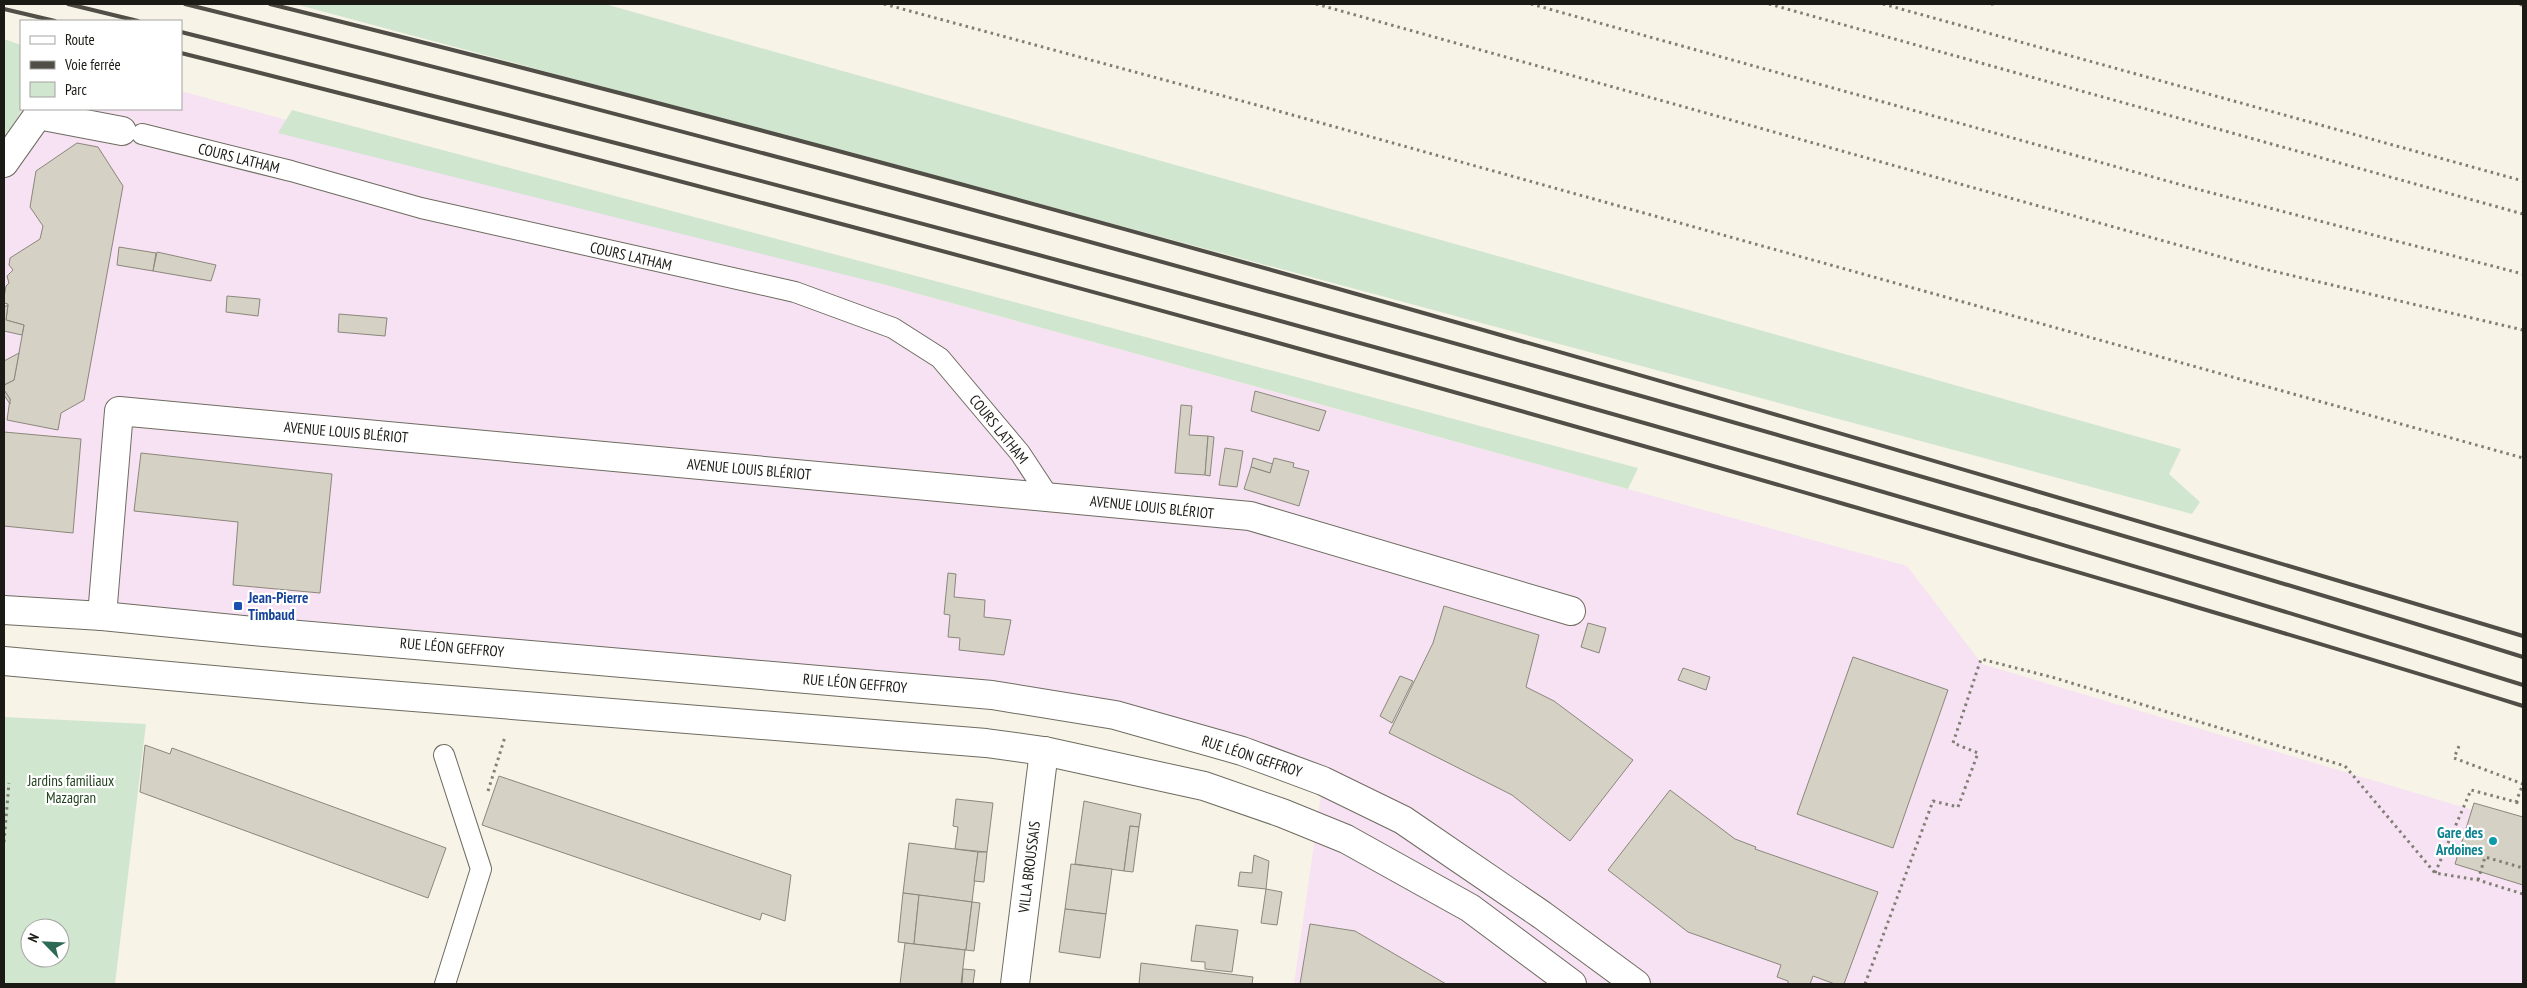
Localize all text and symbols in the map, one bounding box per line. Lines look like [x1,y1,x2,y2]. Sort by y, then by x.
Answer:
legend [20,20,182,110]
text: Route [65,30,95,49]
text: Voie ferrée [64,55,121,74]
text: Parc [65,80,87,99]
street label: COURS LATHAM [196,139,282,177]
street label: COURS LATHAM [588,237,674,275]
street label: COURS LATHAM [965,391,1033,467]
street label: AVENUE LOUIS BLÉRIOT [283,417,409,447]
street label: AVENUE LOUIS BLÉRIOT [686,454,812,484]
street label: AVENUE LOUIS BLÉRIOT [1089,491,1215,523]
place label: Jean-Pierre Timbaud [247,588,308,624]
marker: Jean-Pierre Timbaud [232,600,244,612]
street label: RUE LÉON GEFFROY [399,633,505,661]
street label: RUE LÉON GEFFROY [802,669,908,697]
street label: RUE LÉON GEFFROY [1199,731,1305,781]
park label: Jardins familiaux Mazagran [27,771,114,807]
street label: VILLA BROUSSAIS [1014,820,1044,915]
place label: Gare des Ardoines [2435,823,2483,859]
marker: Gare des Ardoines [2487,835,2499,847]
north arrow [20,918,70,968]
text: N [23,931,43,945]

